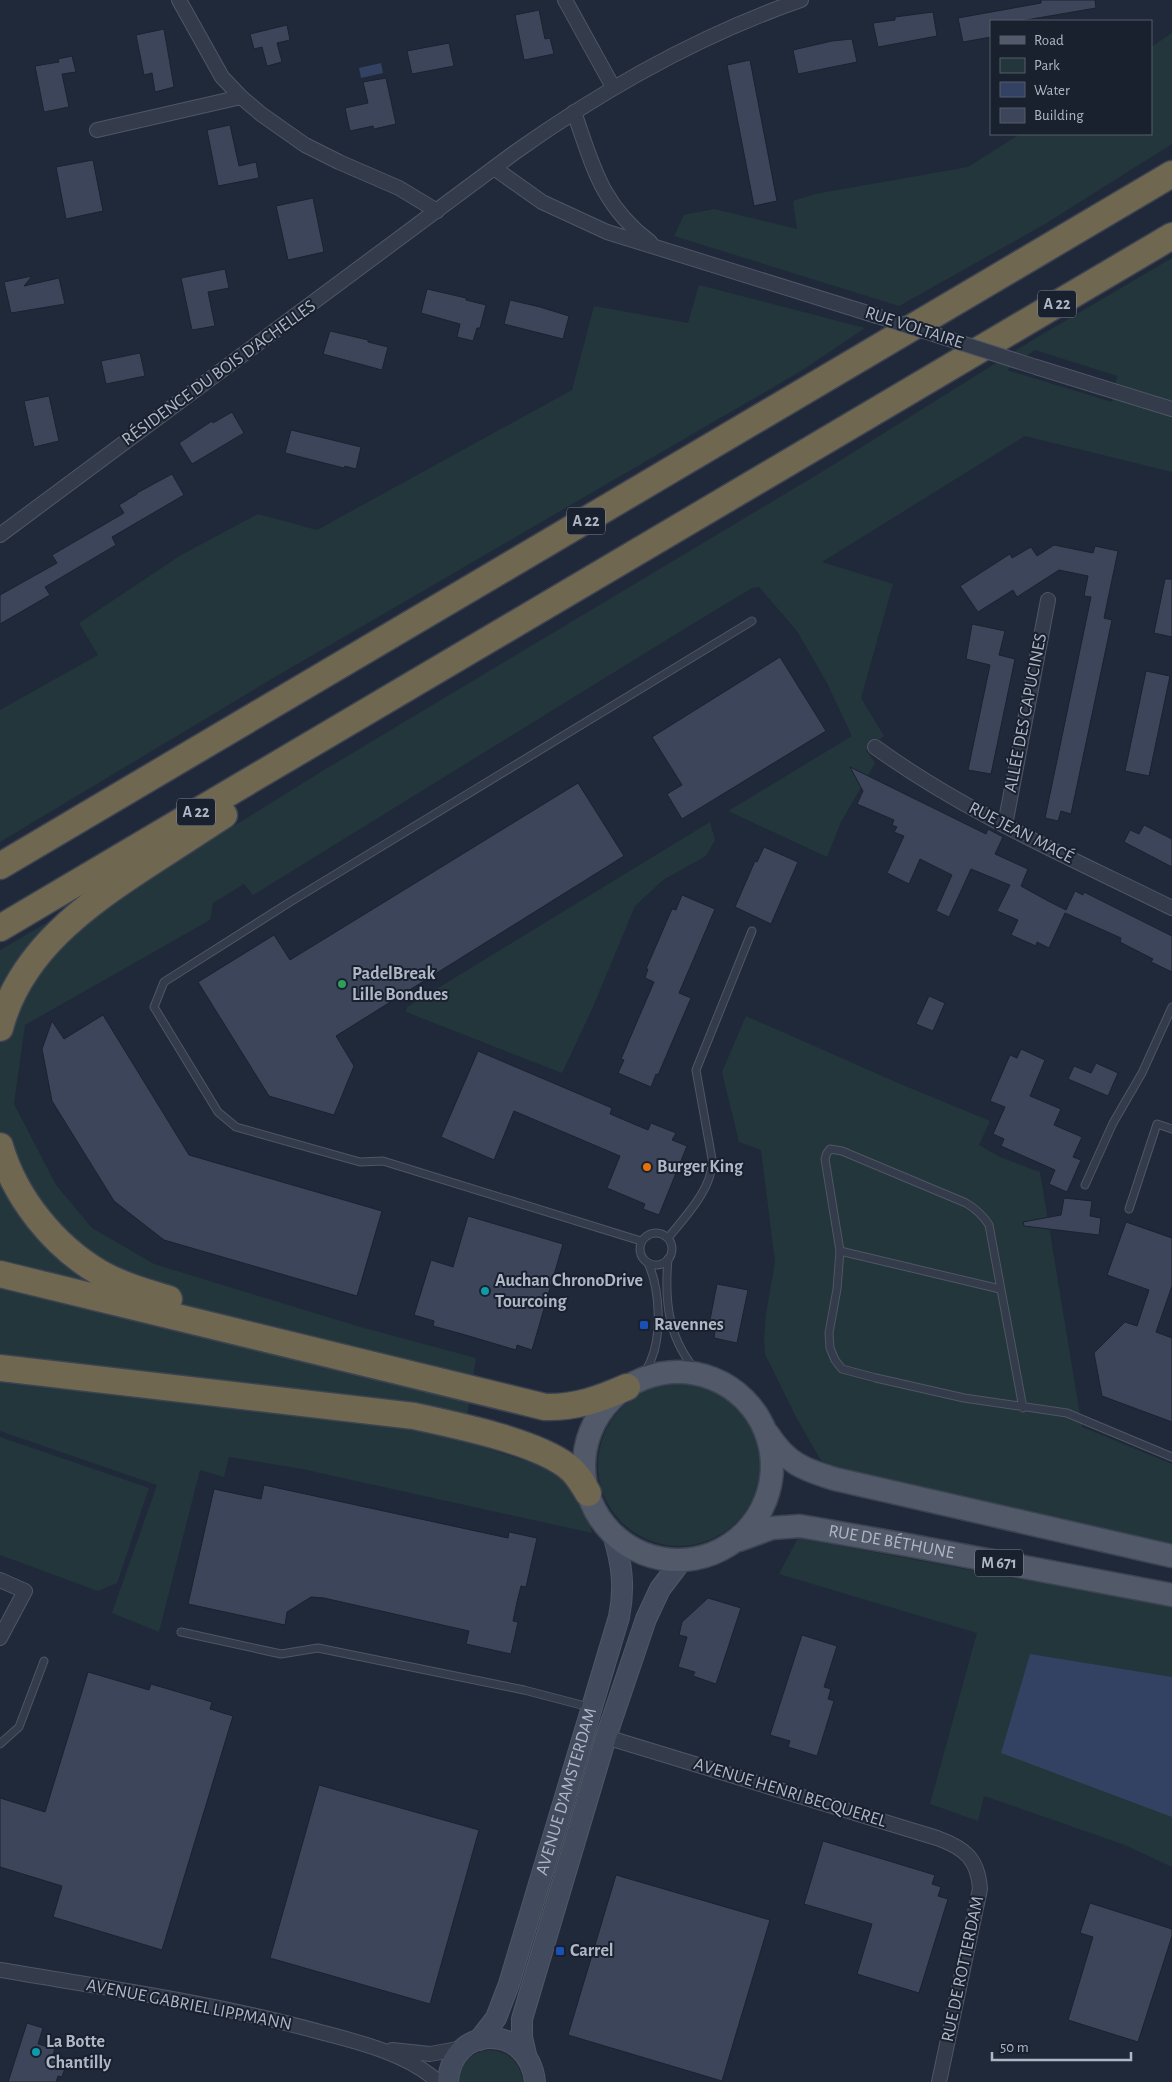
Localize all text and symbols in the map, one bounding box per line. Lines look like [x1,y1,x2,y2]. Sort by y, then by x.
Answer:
legend [990,20,1152,135]
text: Road [1034,33,1064,48]
text: Park [1034,58,1060,73]
text: Water [1034,83,1070,98]
text: Building [1034,108,1084,123]
road number: A 22 [1038,290,1076,318]
street label: RÉSIDENCE DU BOIS D'ACHELLES [117,294,319,449]
street label: RUE VOLTAIRE [863,304,966,352]
road number: A 22 [567,508,605,534]
street label: ALLÉE DES CAPUCINES [999,631,1050,794]
street label: RUE JEAN MACÉ [966,796,1078,867]
road number: A 22 [177,799,215,826]
place label: PadelBreak Lille Bondues [352,965,448,1004]
marker: PadelBreak Lille Bondues [336,978,348,990]
place label: Burger King [657,1158,744,1176]
marker: Burger King [641,1161,653,1173]
place label: Auchan ChronoDrive Tourcoing [495,1272,643,1311]
marker: Auchan ChronoDrive Tourcoing [479,1285,491,1297]
place label: Ravennes [654,1316,724,1334]
marker: Ravennes [638,1319,650,1331]
street label: RUE DE BÉTHUNE [827,1522,956,1563]
road number: M 671 [975,1550,1023,1576]
street label: AVENUE D'AMSTERDAM [533,1706,600,1877]
street label: AVENUE HENRI BECQUEREL [692,1755,889,1831]
street label: RUE DE ROTTERDAM [939,1894,987,2044]
place label: Carrel [570,1942,614,1960]
marker: Carrel [554,1945,566,1957]
street label: AVENUE GABRIEL LIPPMANN [85,1976,293,2034]
scale bar [992,2030,1131,2062]
place label: La Botte Chantilly [46,2033,112,2072]
text: 50 m [1000,2040,1029,2055]
marker: La Botte Chantilly [30,2046,42,2058]

